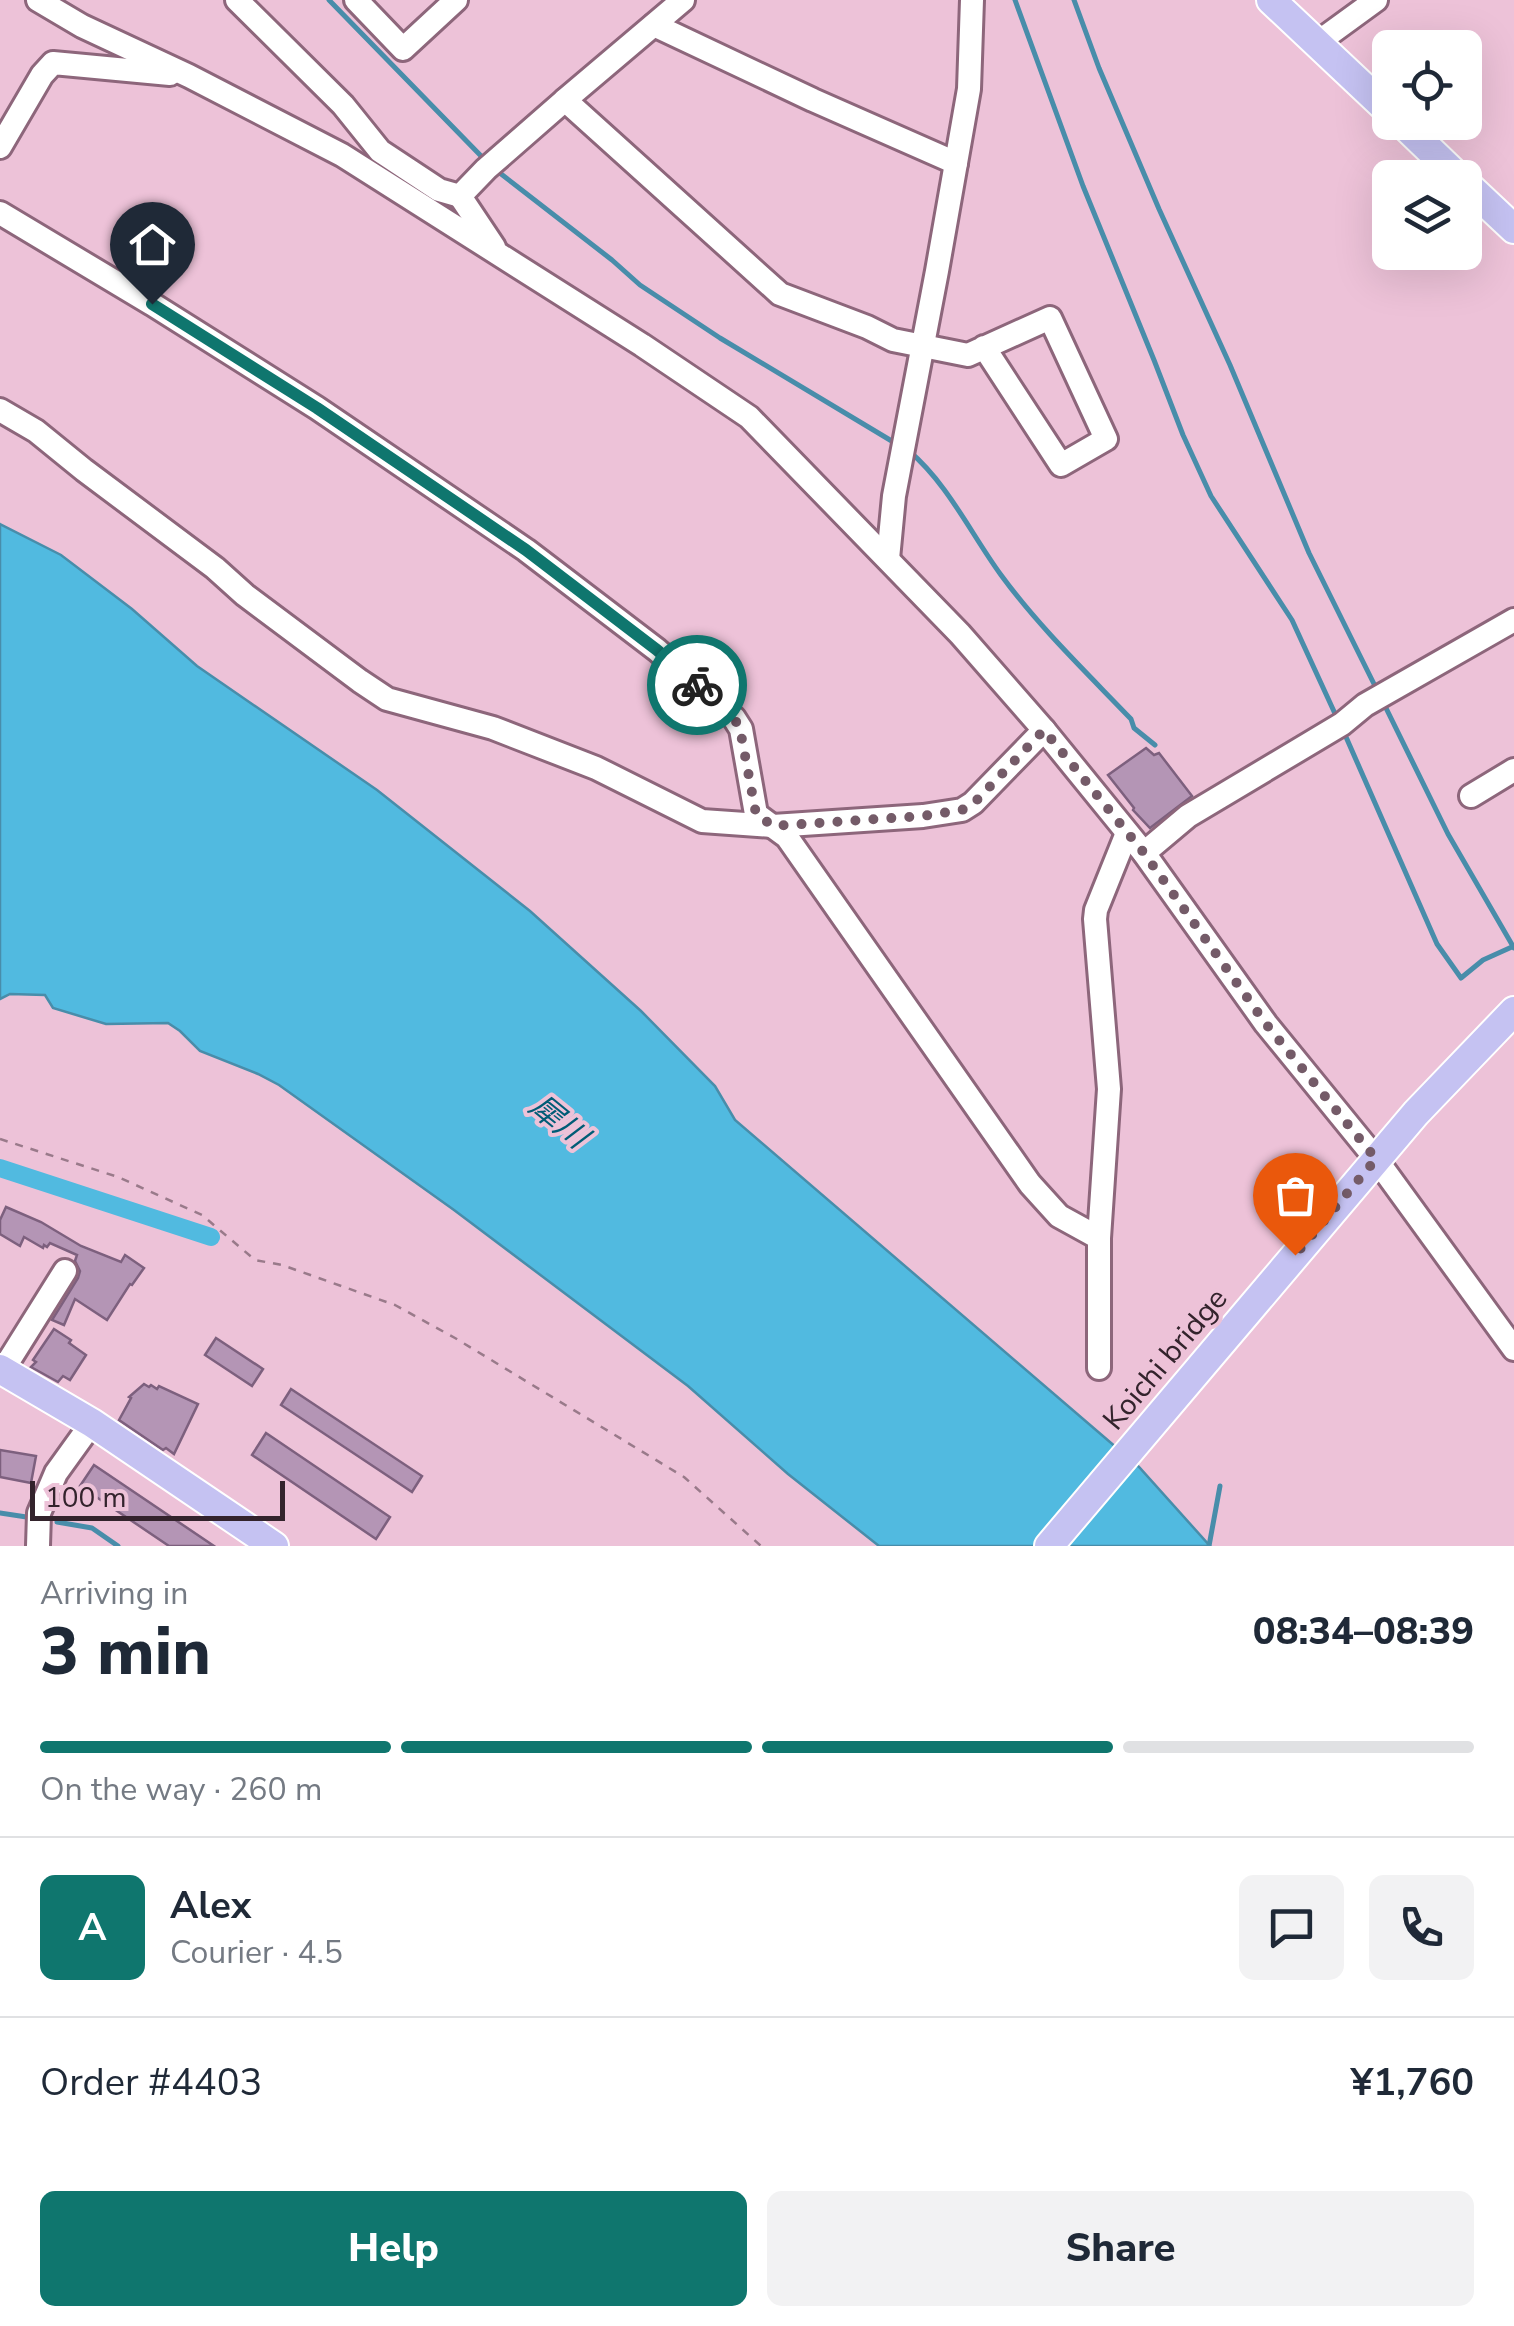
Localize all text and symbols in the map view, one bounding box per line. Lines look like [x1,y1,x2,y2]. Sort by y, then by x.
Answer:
map controls [1372,30,1482,270]
button: locate [1372,30,1482,140]
button: layers [1372,160,1482,270]
pin [110,202,195,305]
icon: home [125,217,180,272]
courier [647,635,747,735]
icon: bike [670,658,725,713]
water label: 犀川 [520,1085,599,1160]
pin [1253,1153,1338,1256]
icon: bag [1268,1168,1323,1223]
street label: Koichi bridge [1094,1280,1237,1439]
scale bar [30,1476,285,1520]
text: 100 m [45,1479,127,1517]
text: Arriving in [40,1572,188,1615]
text: 08:34–08:39 [1253,1606,1474,1657]
text: 3 min [40,1608,211,1697]
text: On the way · 260 m [40,1768,322,1811]
button: chat [1239,1875,1344,1980]
button: phone [1369,1875,1474,1980]
text: Alex [170,1880,251,1931]
text: A [78,1902,107,1953]
text: Courier · 4.5 [170,1931,343,1974]
text: Order #4403 [40,2057,262,2108]
text: ¥1,760 [1351,2057,1474,2108]
button: Help [40,2191,747,2306]
button: Share [767,2191,1474,2306]

